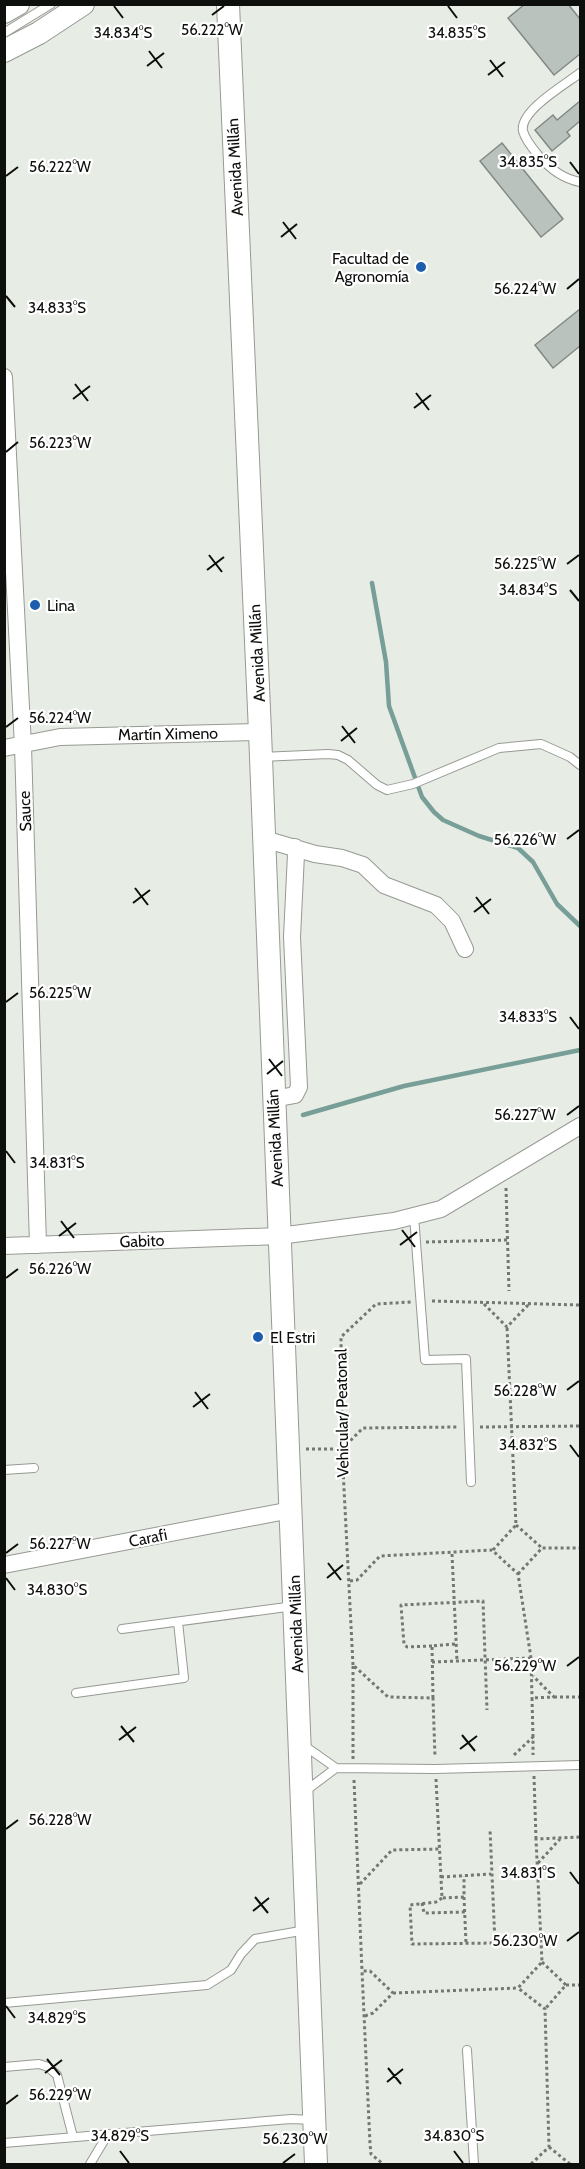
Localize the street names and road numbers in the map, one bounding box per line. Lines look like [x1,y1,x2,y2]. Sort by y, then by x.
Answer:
street label: Avenida Millán [223,117,247,216]
street label: Avenida Millán [245,603,269,702]
street label: Martín Ximeno [118,724,218,744]
street label: Sauce [15,790,35,832]
street label: Avenida Millán [263,1088,287,1187]
street label: Gabito [119,1231,165,1251]
street label: Vehicular/ Peatonal [331,1348,353,1477]
street label: Carafi [127,1525,169,1551]
street label: Avenida Millán [285,1575,307,1673]

